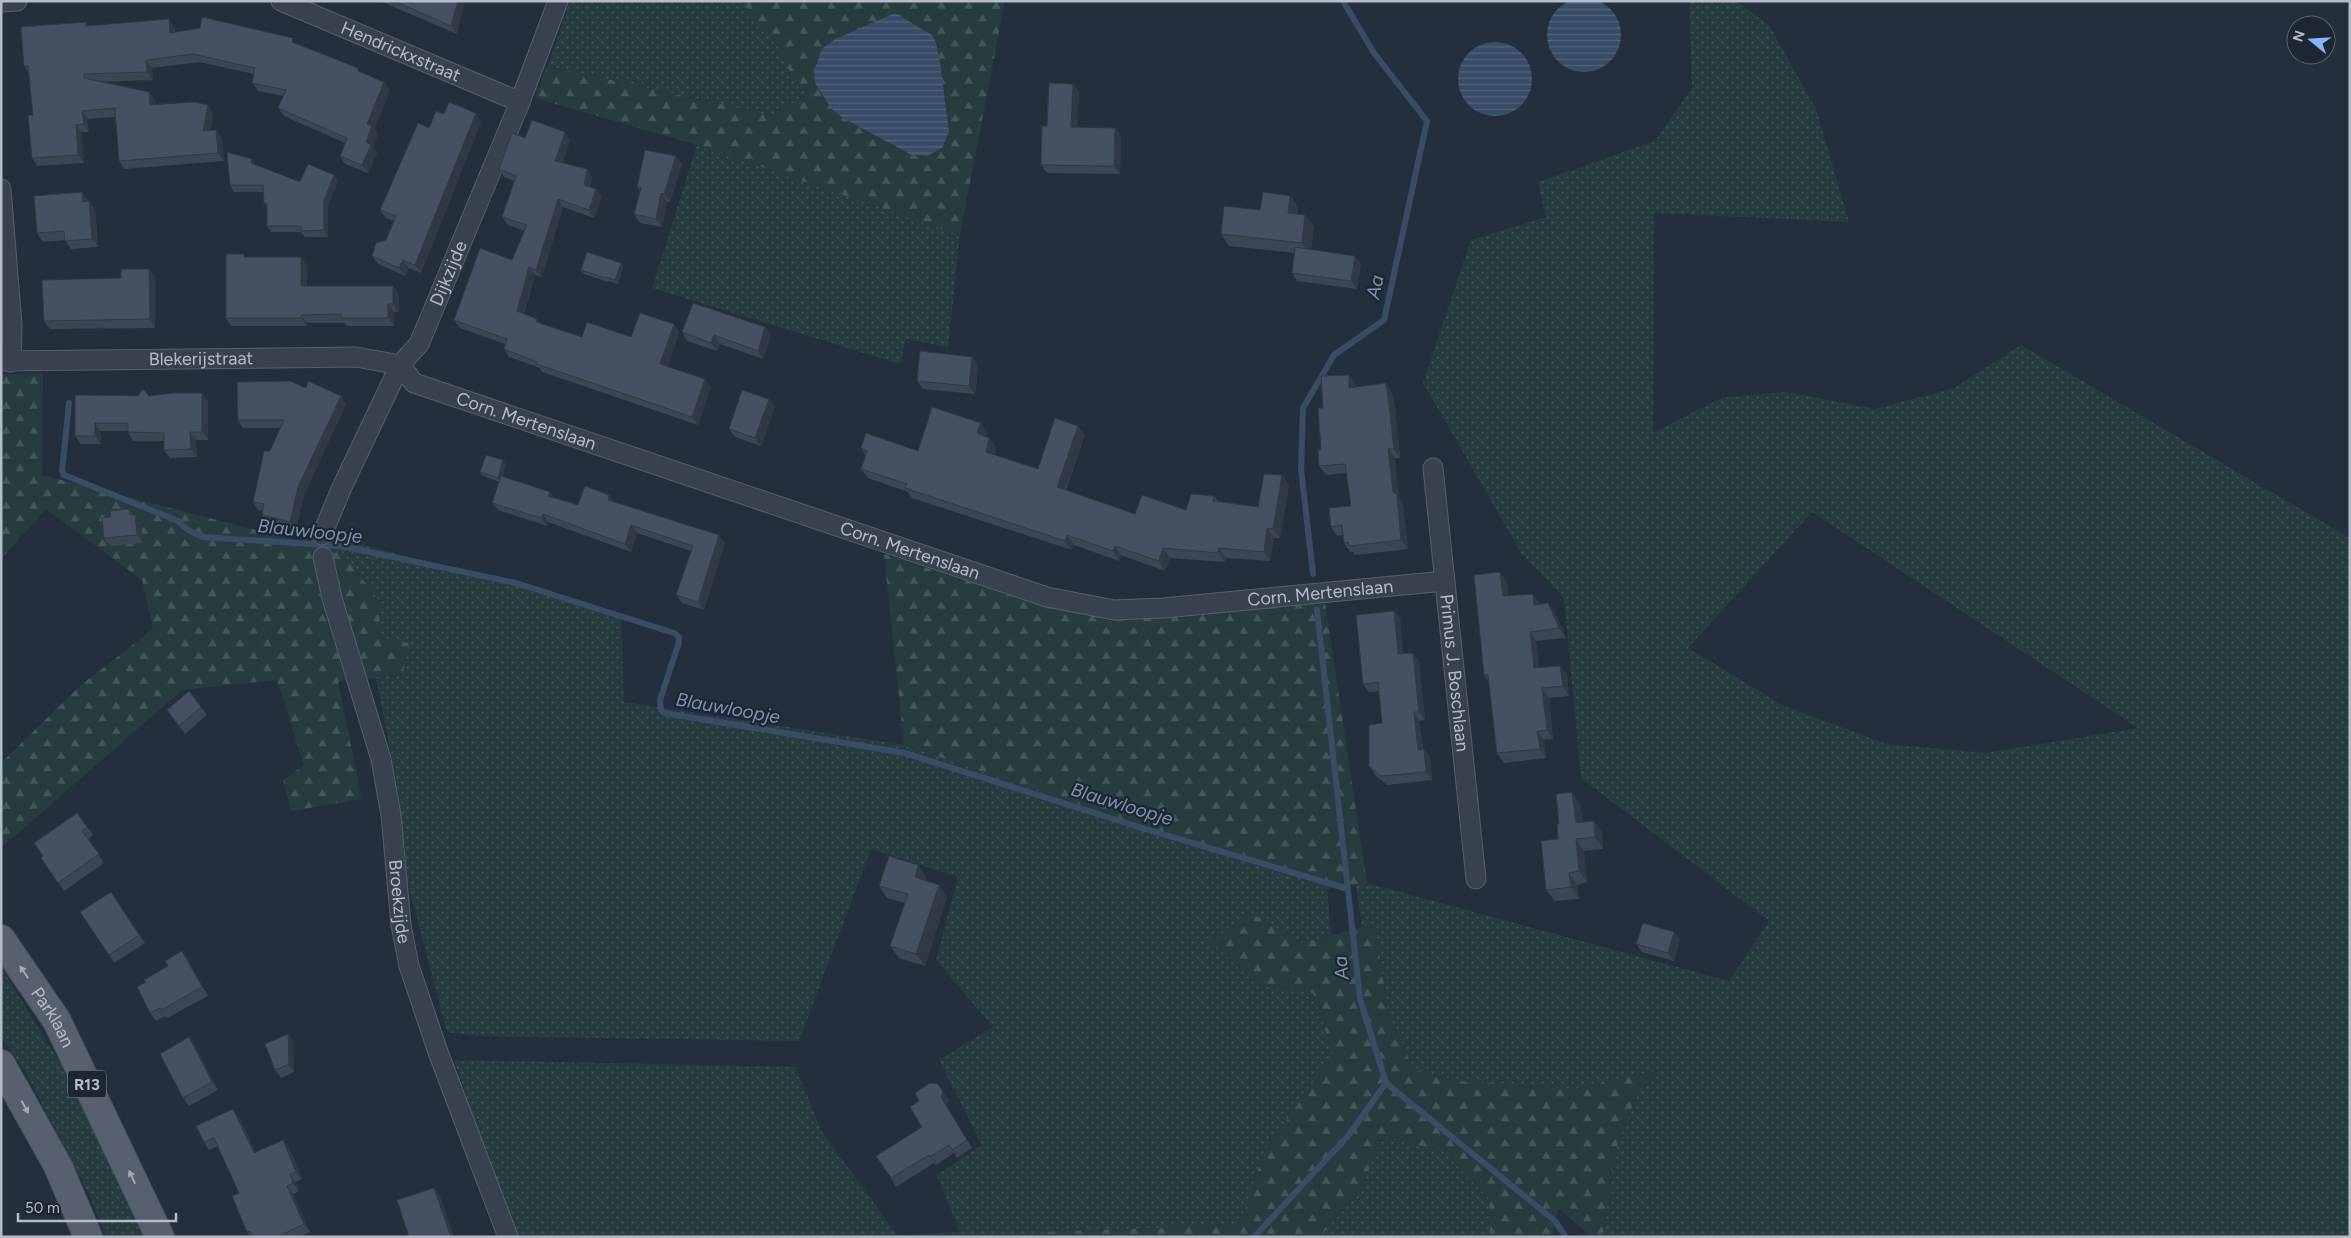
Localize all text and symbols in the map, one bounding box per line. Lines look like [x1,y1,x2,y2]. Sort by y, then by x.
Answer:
north arrow [2286,15,2336,65]
street label: Hendrickxstraat [338,17,464,87]
text: N [2289,28,2309,44]
street label: Dijkzijde [425,237,472,309]
water label: Aa [1361,273,1389,302]
street label: Blekerijstraat [148,347,254,370]
street label: Corn. Mertenslaan [453,387,599,455]
water label: Blauwloopje [256,514,364,548]
street label: Corn. Mertenslaan [837,517,983,585]
street label: Corn. Mertenslaan [1246,575,1394,611]
street label: Primus J. Boschlaan [1435,593,1474,753]
water label: Blauwloopje [674,688,782,729]
water label: Blauwloopje [1068,778,1176,831]
street label: Broekzijde [384,858,415,946]
water label: Aa [1328,955,1354,982]
one-way arrow [19,965,29,978]
street label: Parklaan [26,983,79,1051]
road number: R13 [68,1070,106,1098]
one-way arrow [21,1099,29,1114]
one-way arrow [127,1170,135,1184]
scale bar [18,1190,175,1222]
text: 50 m [25,1199,60,1217]

